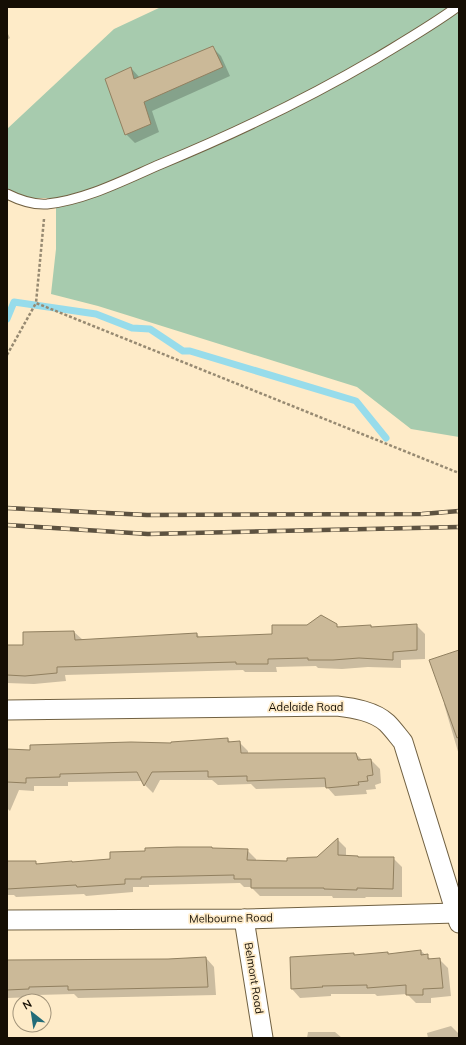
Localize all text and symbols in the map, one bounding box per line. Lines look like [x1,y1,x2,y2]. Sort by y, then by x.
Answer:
street label: Adelaide Road [269,700,343,714]
street label: Melbourne Road [189,910,273,926]
street label: Belmont Road [241,941,267,1015]
north arrow [12,993,52,1033]
text: N [20,996,34,1012]

